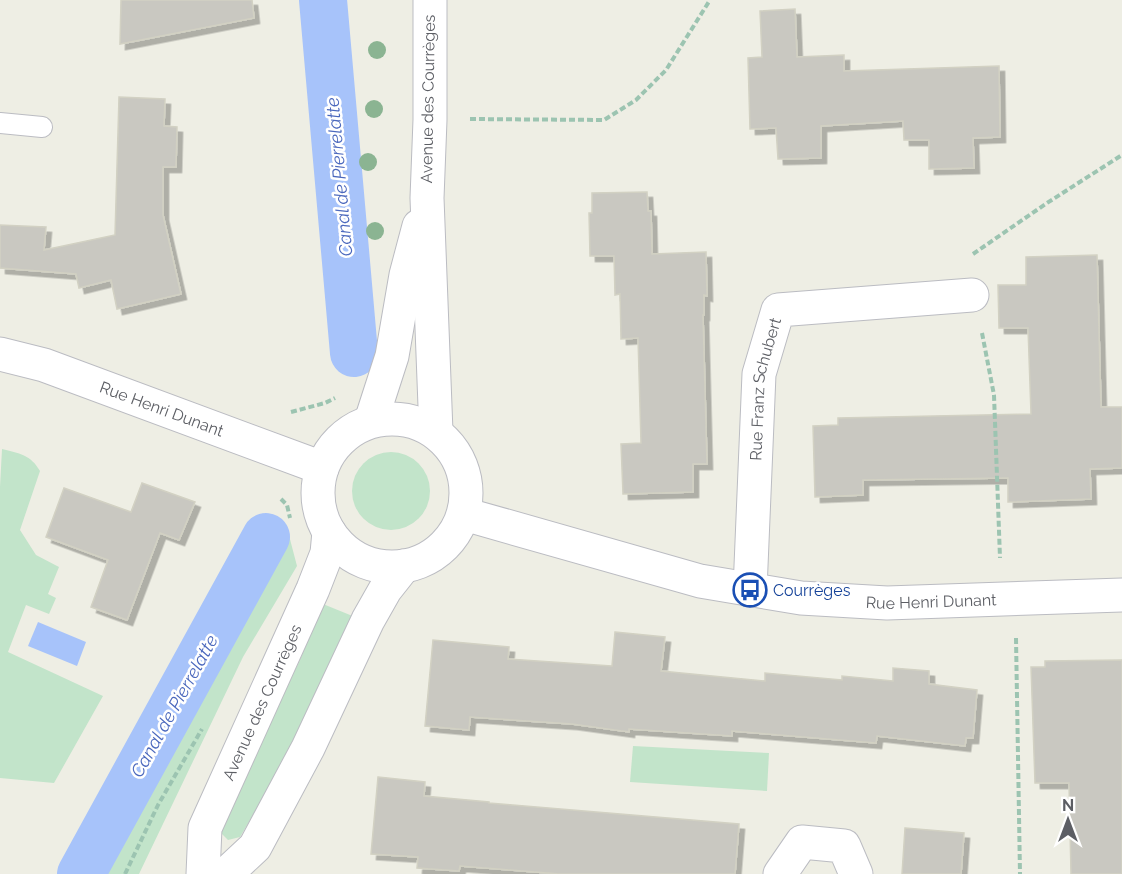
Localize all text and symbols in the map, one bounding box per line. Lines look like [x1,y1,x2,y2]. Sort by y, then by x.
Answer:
street label: Avenue des Courrèges [417,14,439,184]
water label: Canal de Pierrelatte [322,96,356,257]
street label: Rue Franz Schubert [746,315,785,461]
street label: Rue Henri Dunant [97,377,227,440]
bus stop icon: Courrèges [732,572,768,608]
place label: Courrèges [773,581,851,600]
street label: Rue Henri Dunant [865,590,997,613]
street label: Avenue des Courrèges [218,621,305,783]
water label: Canal de Pierrelatte [126,631,222,781]
north arrow [1038,790,1098,850]
text: N [1062,796,1074,815]

